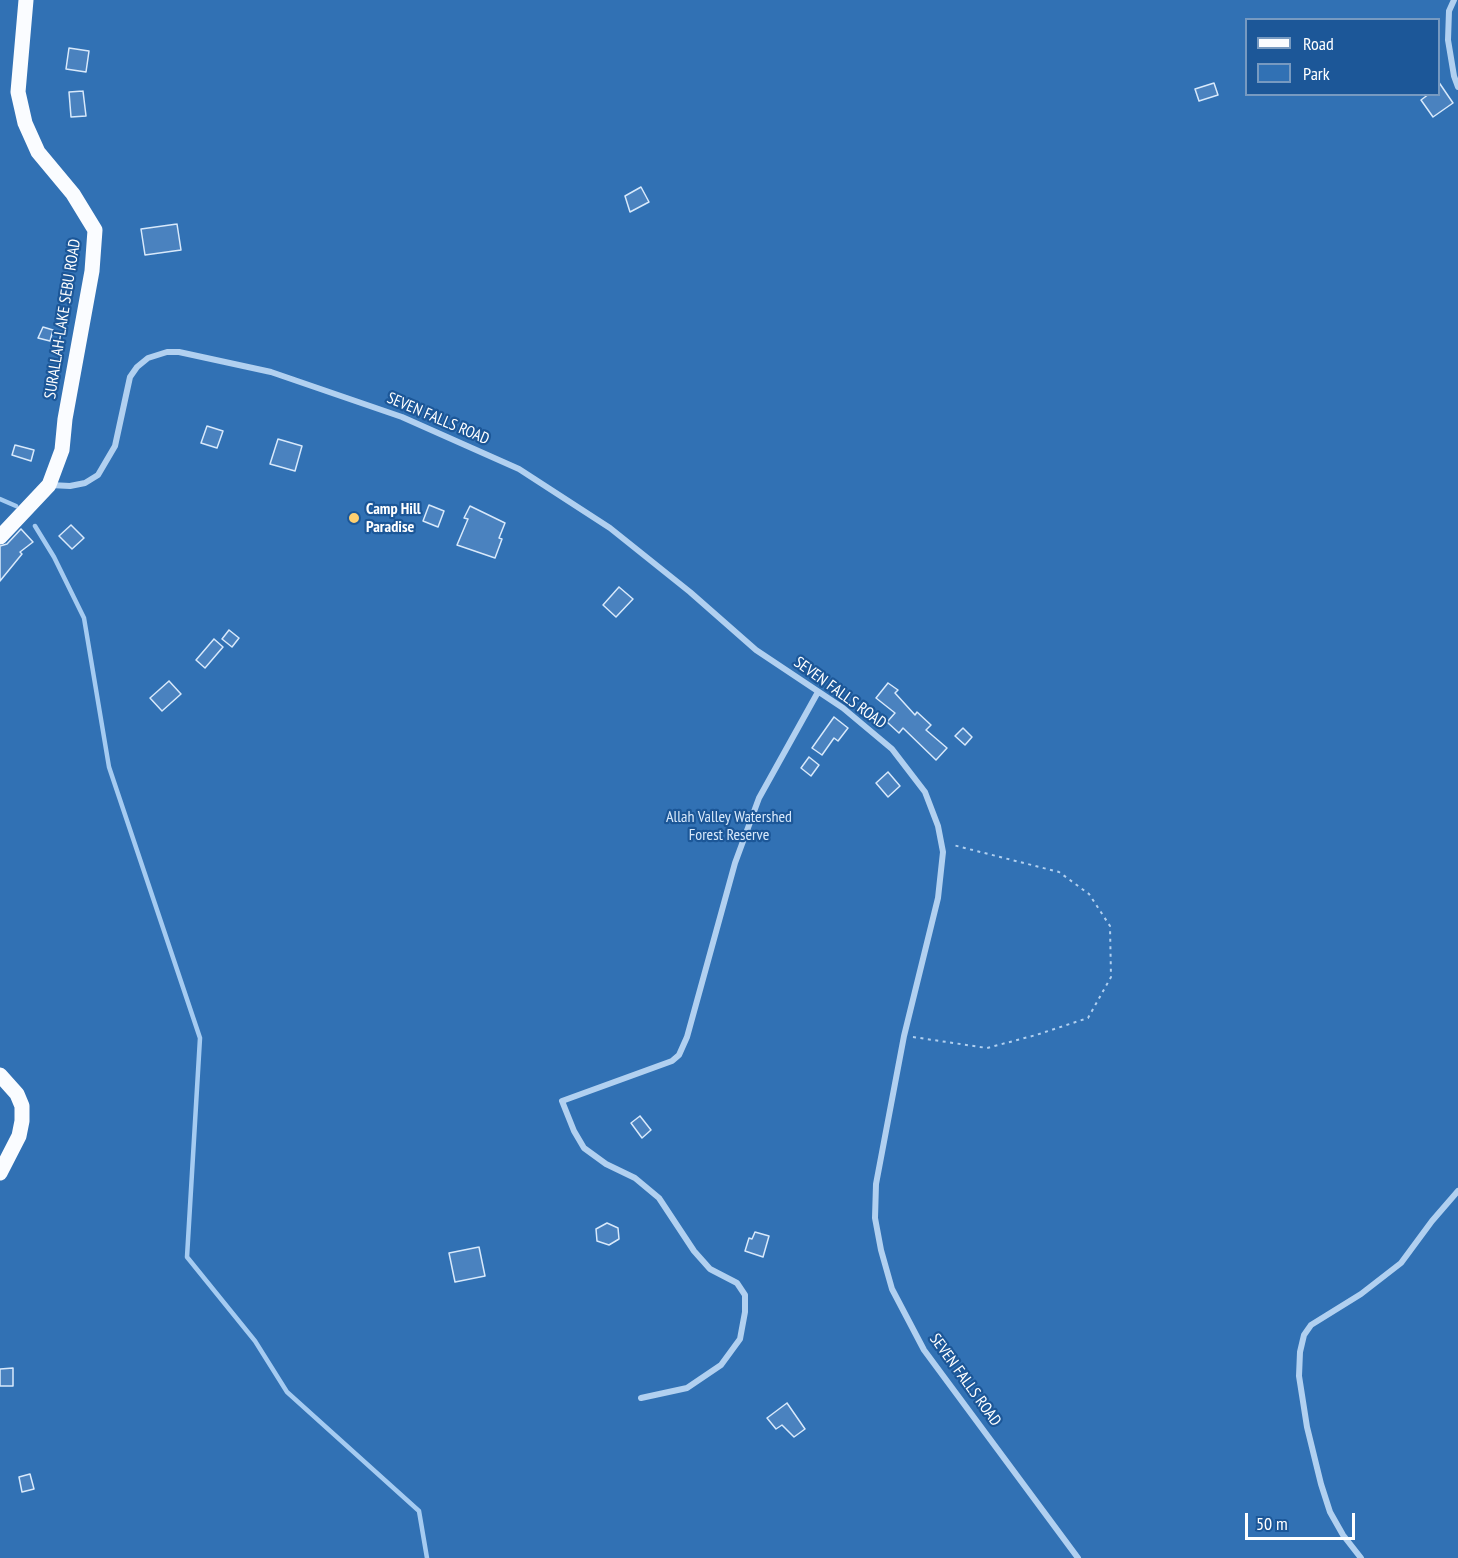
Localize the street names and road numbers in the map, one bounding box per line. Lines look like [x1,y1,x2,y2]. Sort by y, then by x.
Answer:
street label: SURALLAH-LAKE SEBU ROAD [41,238,85,400]
street label: SEVEN FALLS ROAD [384,389,492,449]
street label: SEVEN FALLS ROAD [790,653,890,733]
street label: SEVEN FALLS ROAD [925,1330,1005,1430]

